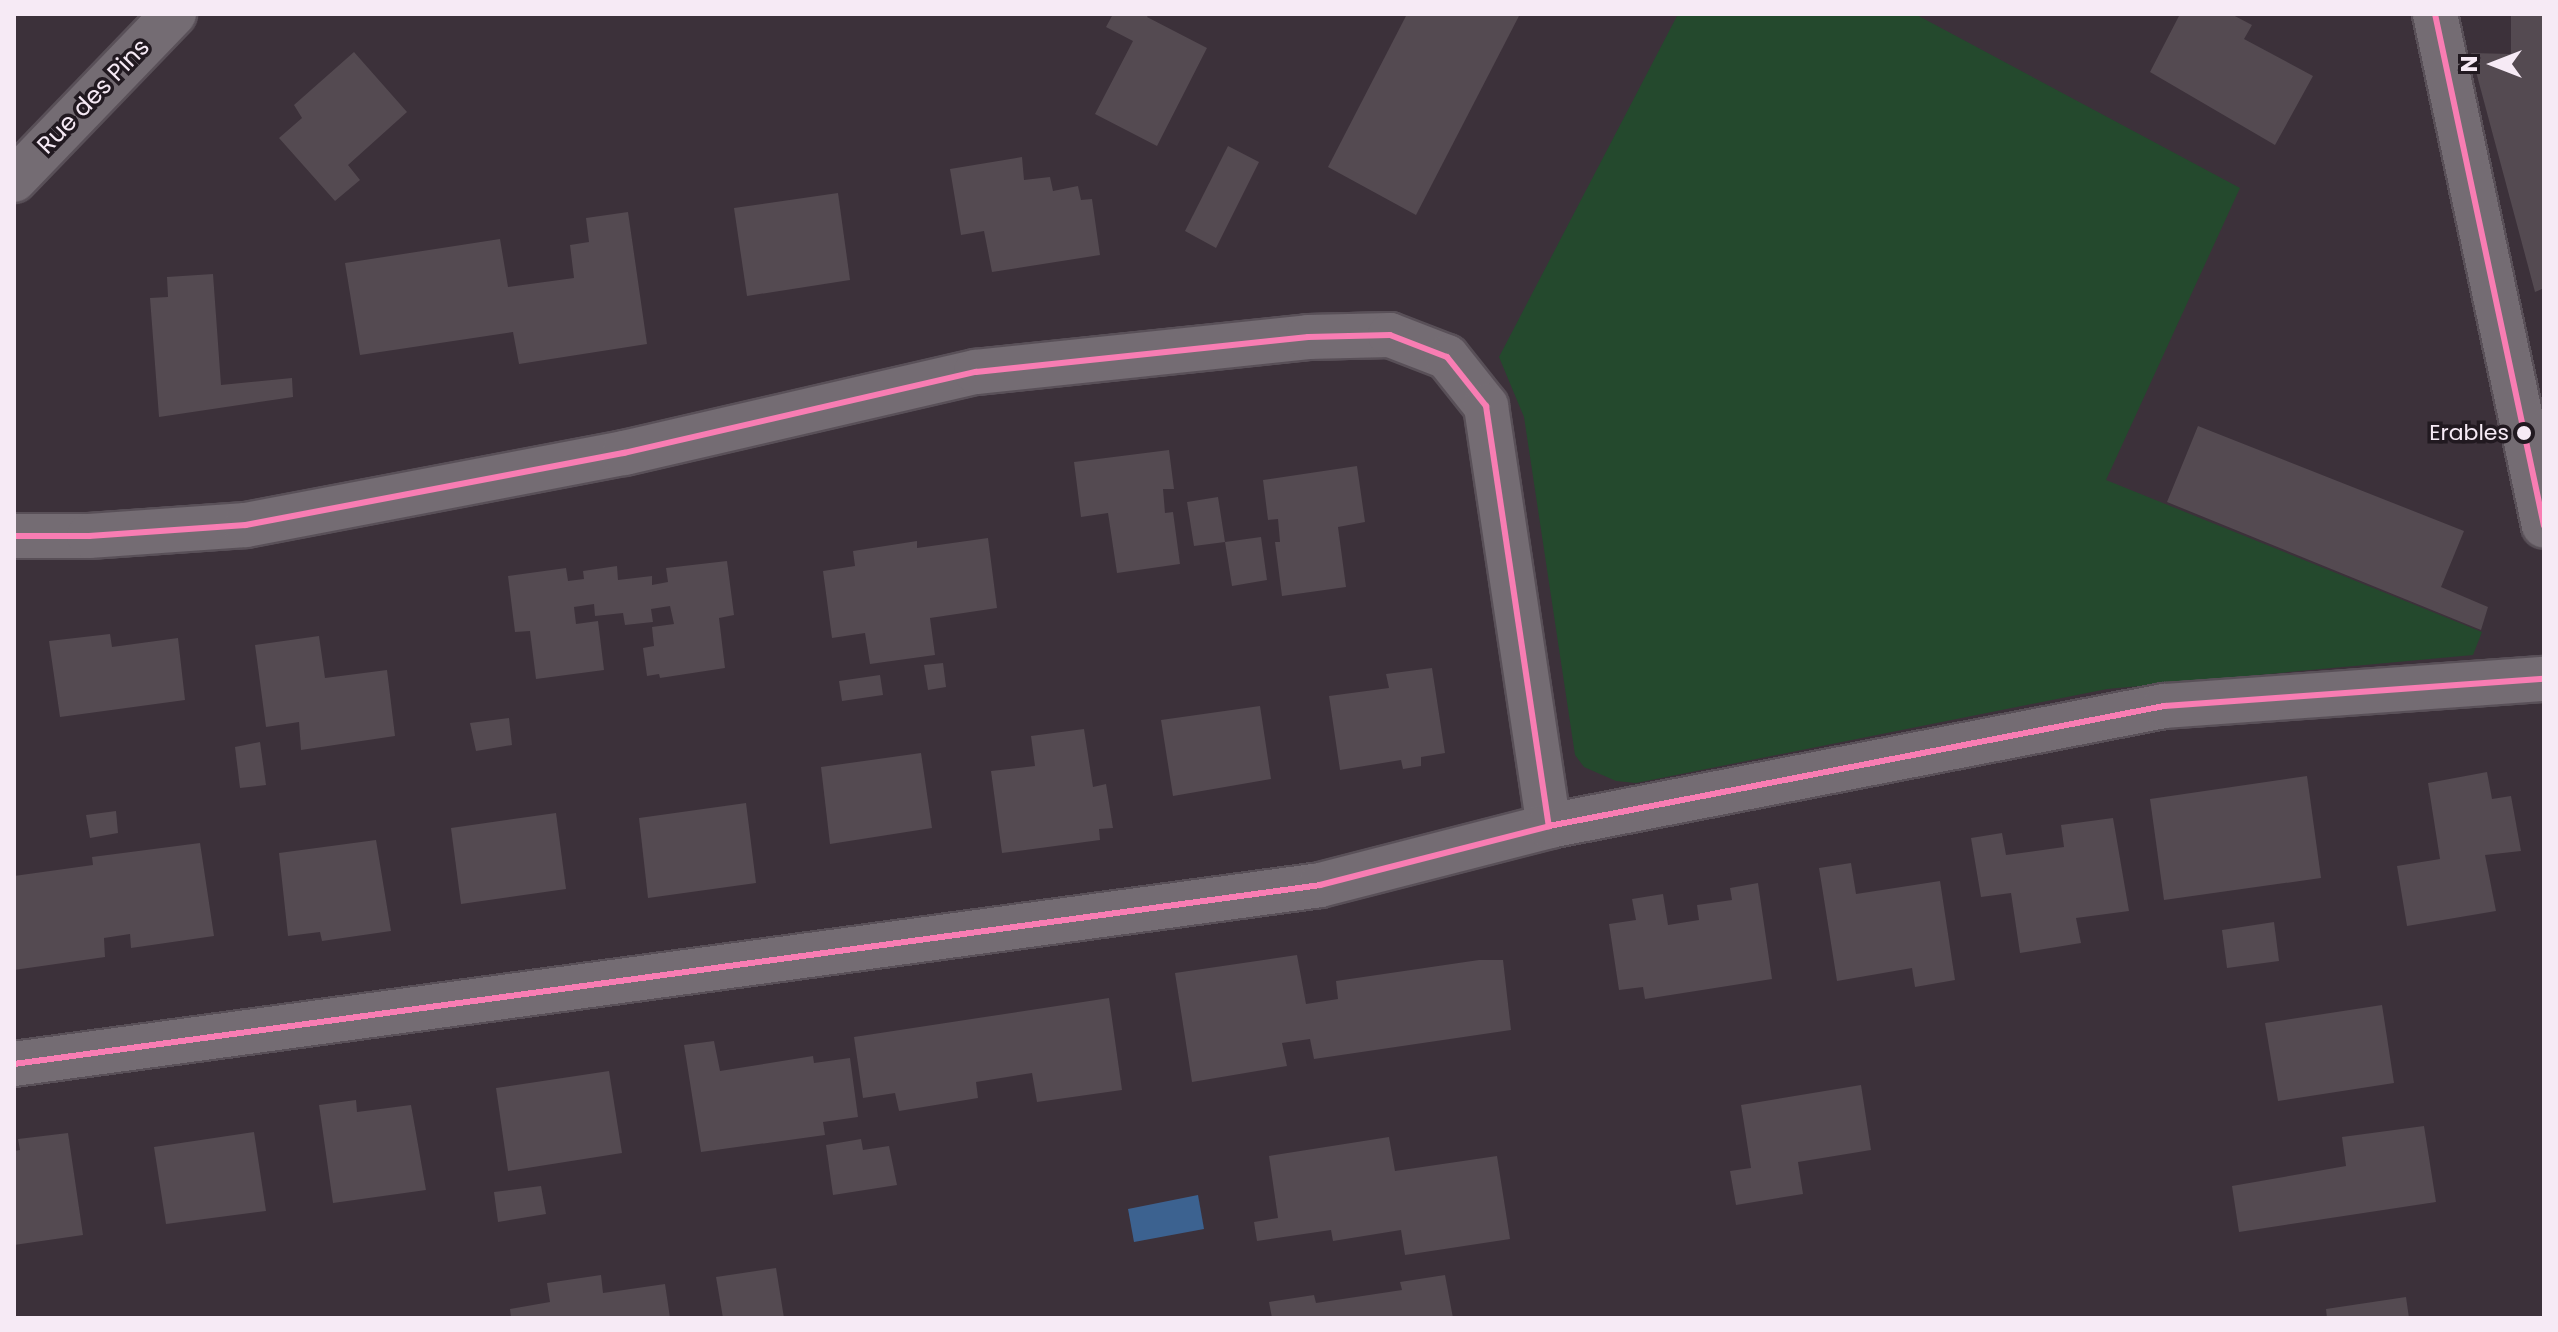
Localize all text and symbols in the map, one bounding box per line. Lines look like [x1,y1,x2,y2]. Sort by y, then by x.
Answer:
north arrow [2454,24,2534,104]
street label: Rue des Pins [31,32,155,160]
text: N [2454,56,2485,72]
place label: Erables [2429,420,2509,446]
marker: Erables [2516,425,2532,441]

